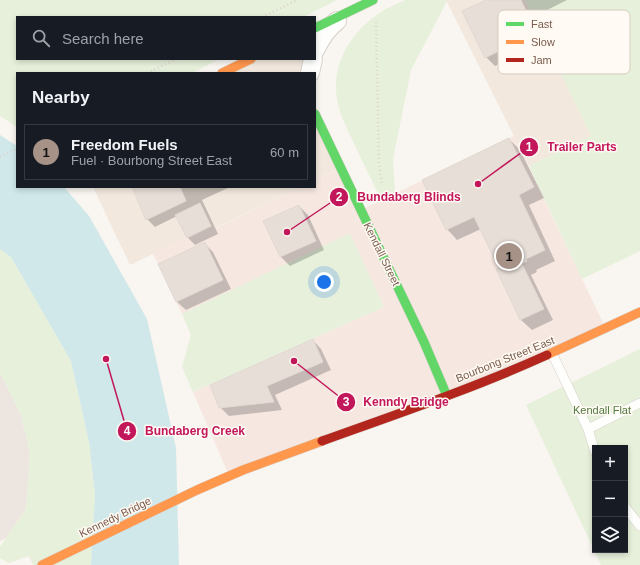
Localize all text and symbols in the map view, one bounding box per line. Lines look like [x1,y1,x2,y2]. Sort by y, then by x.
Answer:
legend [498,10,630,74]
search box [16,16,316,60]
text: Fast [531,18,552,30]
icon: search [30,27,52,49]
text: Search here [62,30,144,47]
text: Slow [531,36,555,48]
text: Jam [531,54,552,66]
text: Nearby [32,88,90,107]
callout: Trailer Parts [519,135,625,159]
text: Freedom Fuels [71,136,178,153]
text: 1 [526,140,533,154]
text: Trailer Parts [547,140,617,154]
text: 1 [42,145,50,160]
text: 60 m [270,145,299,160]
text: Fuel · Bourbong Street East [71,153,232,168]
callout: Bundaberg Blinds [329,185,469,209]
text: 2 [336,190,343,204]
text: Bundaberg Blinds [357,190,461,204]
street label: Kendall Street [361,220,403,288]
pin: 1 [496,241,522,271]
your location [314,272,334,292]
street label: Bourbong Street East [454,334,556,384]
callout: Kenndy Bridge [336,390,457,414]
text: 3 [343,395,350,409]
text: Kenndy Bridge [363,395,449,409]
park label: Kendall Flat [573,404,631,416]
callout: Bundaberg Creek [117,419,253,443]
text: 4 [124,424,131,438]
text: Bundaberg Creek [145,424,245,438]
map controls [592,445,628,553]
button: + [592,445,628,481]
button: − [592,481,628,517]
street label: Kennedy Bridge [77,494,153,540]
button: layers [592,517,628,553]

